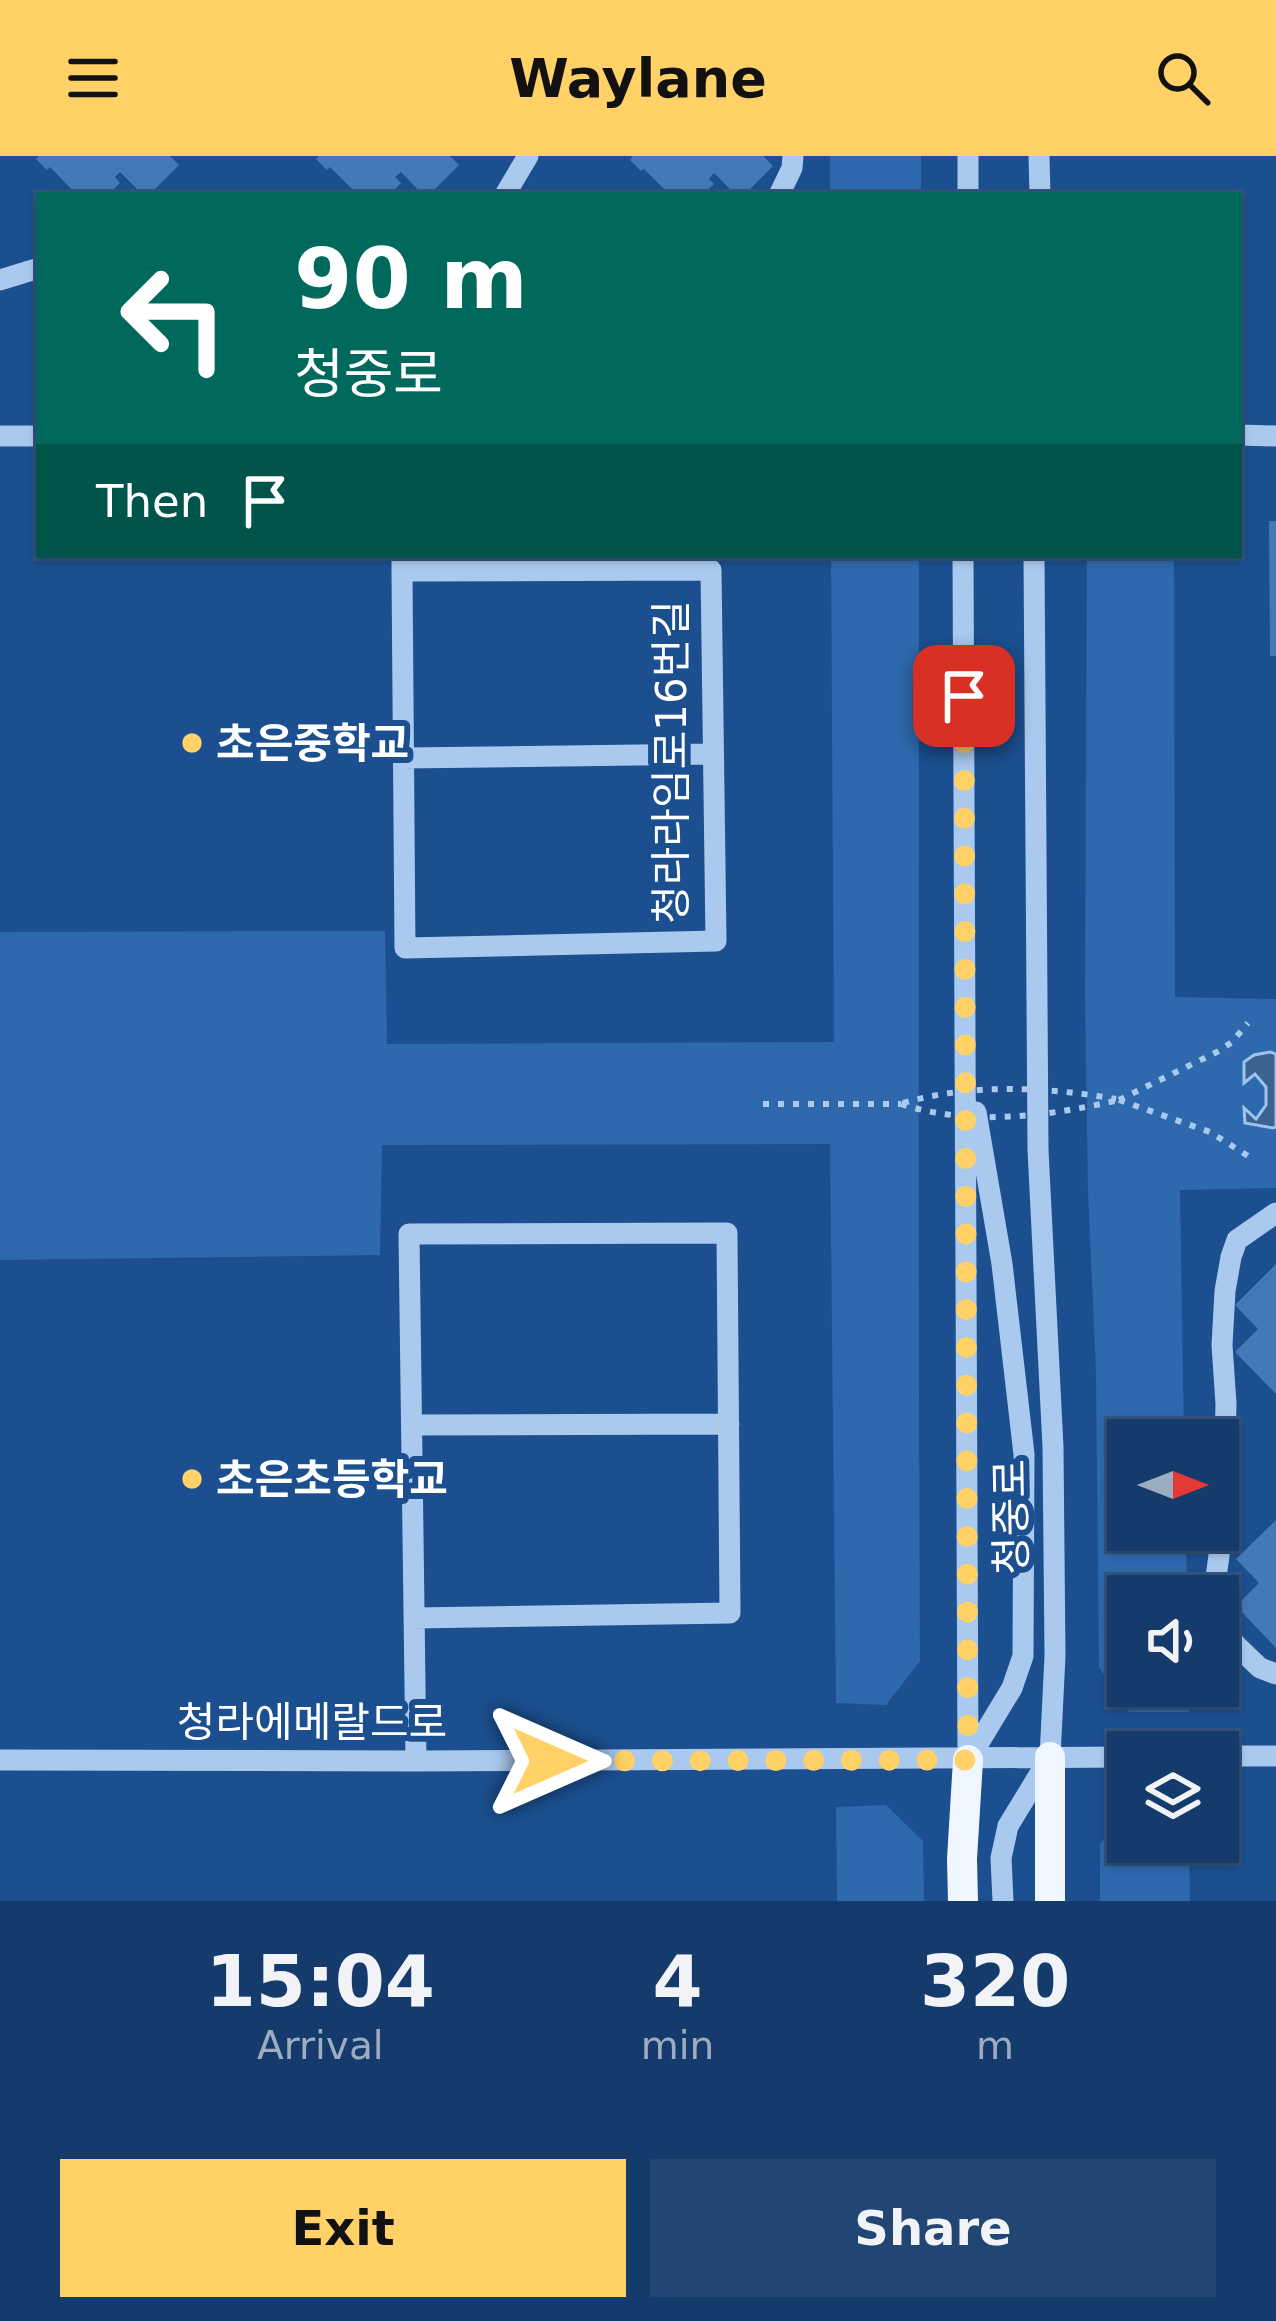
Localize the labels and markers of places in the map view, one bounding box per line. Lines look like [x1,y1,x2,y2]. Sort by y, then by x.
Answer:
pin [913,645,1015,747]
place label: 초은중학교 [216,719,409,768]
marker: 초은중학교 [179,730,205,756]
place label: 초은초등학교 [216,1455,448,1504]
marker: 초은초등학교 [179,1466,205,1492]

